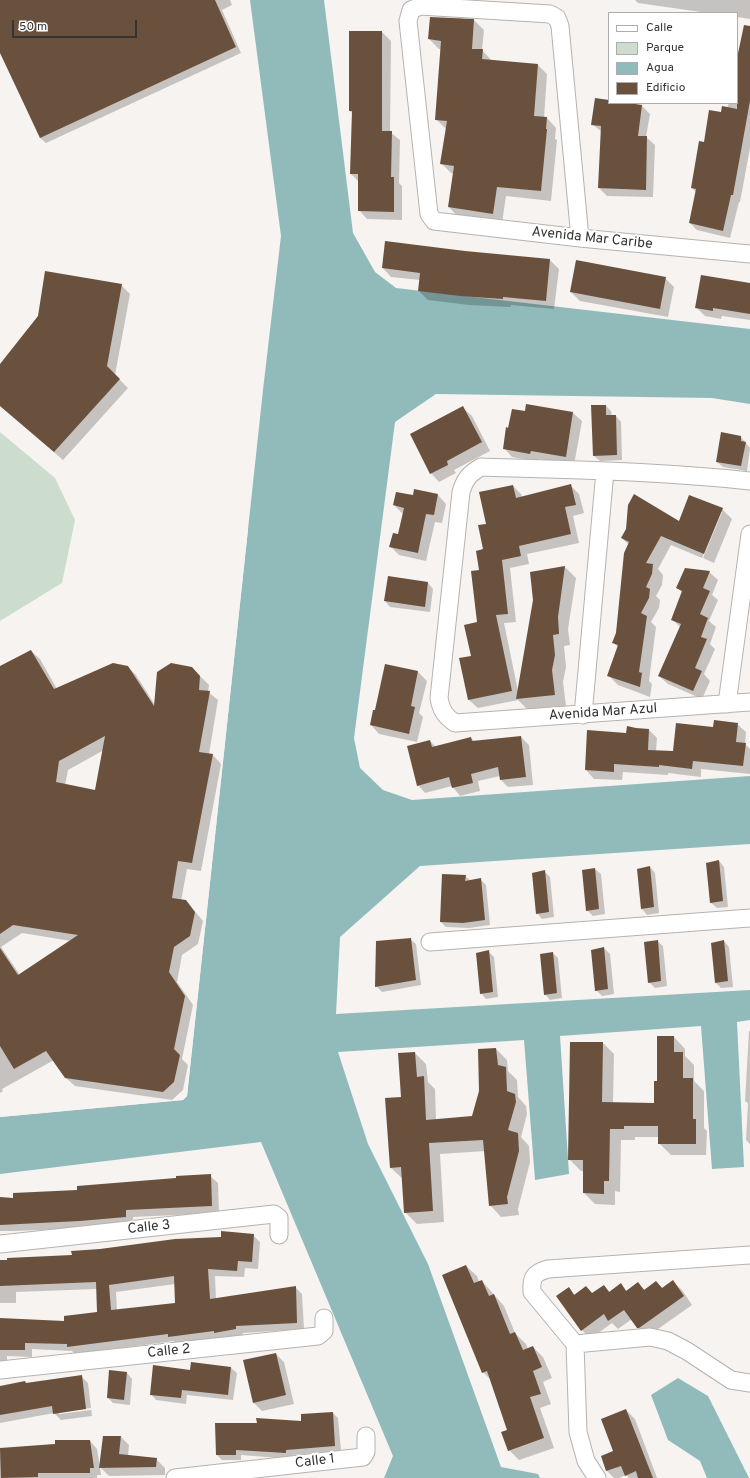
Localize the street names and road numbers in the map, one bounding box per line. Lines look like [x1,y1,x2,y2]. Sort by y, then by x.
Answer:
street label: Avenida Mar Caribe [531,224,653,254]
street label: Avenida Mar Azul [548,701,658,725]
street label: Calle 3 [127,1217,171,1239]
street label: Calle 2 [147,1341,191,1363]
street label: Calle 1 [294,1451,336,1473]

